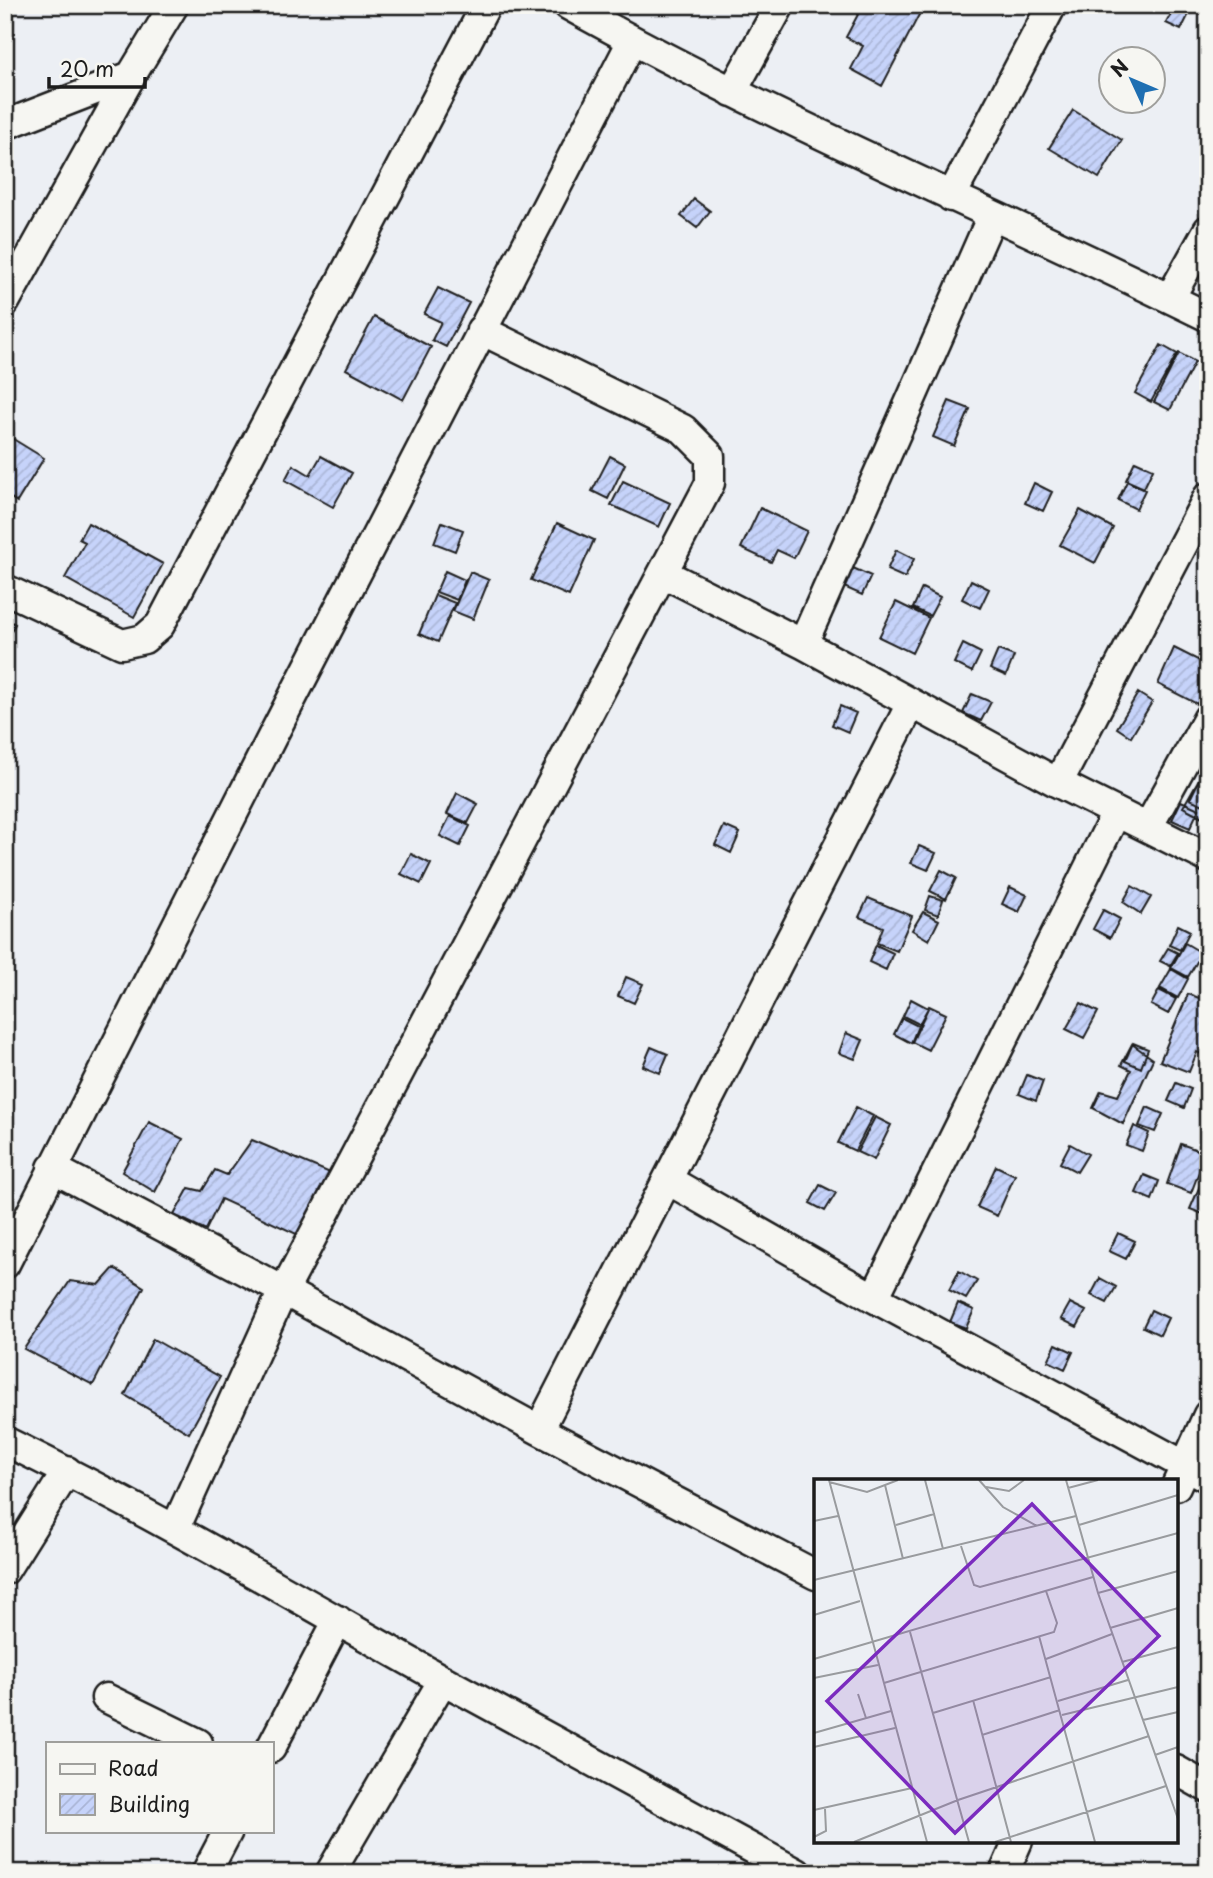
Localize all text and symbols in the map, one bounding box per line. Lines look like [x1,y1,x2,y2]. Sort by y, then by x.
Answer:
scale bar [49,46,145,90]
north arrow [1098,46,1168,116]
text: 20 m [60,52,114,84]
text: N [1104,52,1134,83]
inset map [814,1479,1178,1843]
legend [46,1742,273,1832]
text: Road [108,1751,159,1783]
text: Building [108,1787,190,1819]

